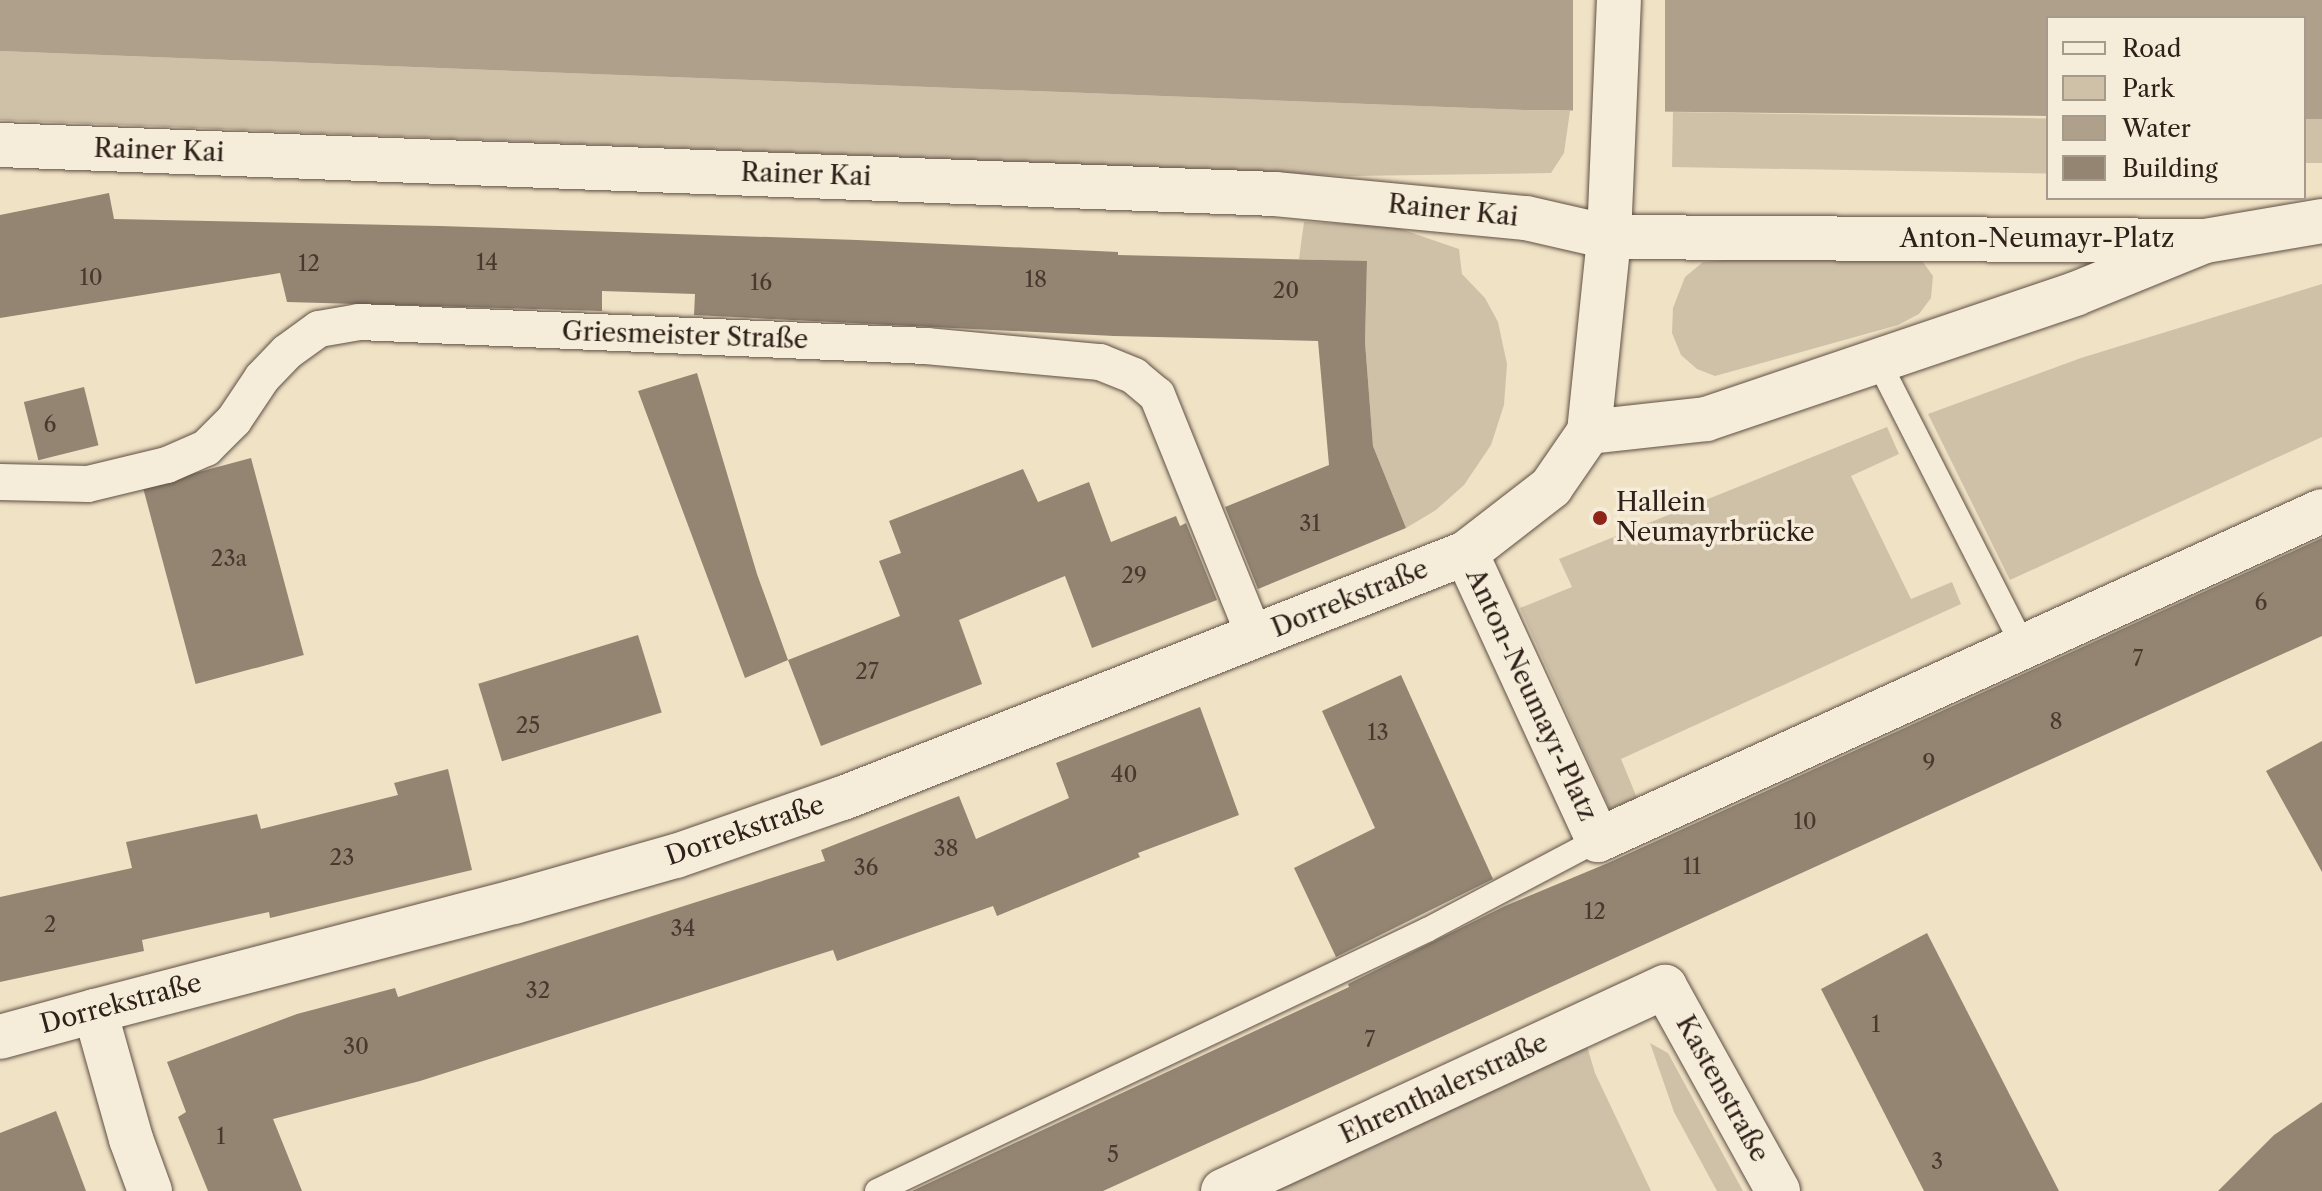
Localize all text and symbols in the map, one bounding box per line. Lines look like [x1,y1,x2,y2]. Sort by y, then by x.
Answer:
legend [2046,16,2306,200]
text: Road [2122,34,2181,63]
text: Park [2122,74,2174,103]
text: Water [2122,114,2191,143]
street label: Rainer Kai [93,133,225,169]
text: Building [2122,154,2218,183]
street label: Rainer Kai [740,157,872,193]
street label: Rainer Kai [1386,189,1520,233]
street label: Anton-Neumayr-Platz [1900,223,2174,255]
house number: 14 [476,250,498,276]
house number: 12 [298,251,320,277]
house number: 10 [79,265,103,291]
house number: 18 [1025,267,1047,293]
house number: 16 [750,270,772,296]
house number: 20 [1273,278,1299,304]
street label: Griesmeister Straße [561,316,809,356]
house number: 6 [44,412,56,438]
place label: Hallein Neumayrbrücke [1616,487,1815,548]
marker: Hallein Neumayrbrücke [1591,509,1609,527]
house number: 31 [1299,511,1321,537]
house number: 23a [211,546,247,572]
street label: Dorrekstraße [1267,554,1433,644]
house number: 29 [1121,563,1147,589]
street label: Anton-Neumayr-Platz [1459,564,1603,826]
house number: 6 [2255,590,2267,616]
house number: 7 [2133,646,2143,672]
house number: 27 [855,659,879,685]
house number: 8 [2049,709,2063,735]
house number: 25 [516,713,540,739]
house number: 13 [1367,720,1389,746]
house number: 9 [1923,750,1935,776]
house number: 40 [1111,762,1137,788]
street label: Dorrekstraße [662,789,828,873]
house number: 10 [1793,809,1817,835]
house number: 38 [933,836,959,862]
house number: 23 [330,845,354,871]
house number: 11 [1683,854,1701,880]
house number: 36 [854,855,878,881]
house number: 12 [1584,899,1606,925]
house number: 2 [44,912,56,938]
house number: 34 [671,916,695,942]
street label: Dorrekstraße [37,967,205,1041]
house number: 32 [526,978,550,1004]
street label: Kastenstraße [1669,1010,1775,1168]
house number: 1 [1871,1012,1881,1038]
street label: Ehrenthalerstraße [1335,1027,1553,1151]
house number: 7 [1365,1027,1375,1053]
house number: 30 [343,1034,369,1060]
house number: 1 [216,1124,226,1150]
house number: 5 [1107,1142,1119,1168]
house number: 3 [1931,1149,1943,1175]

